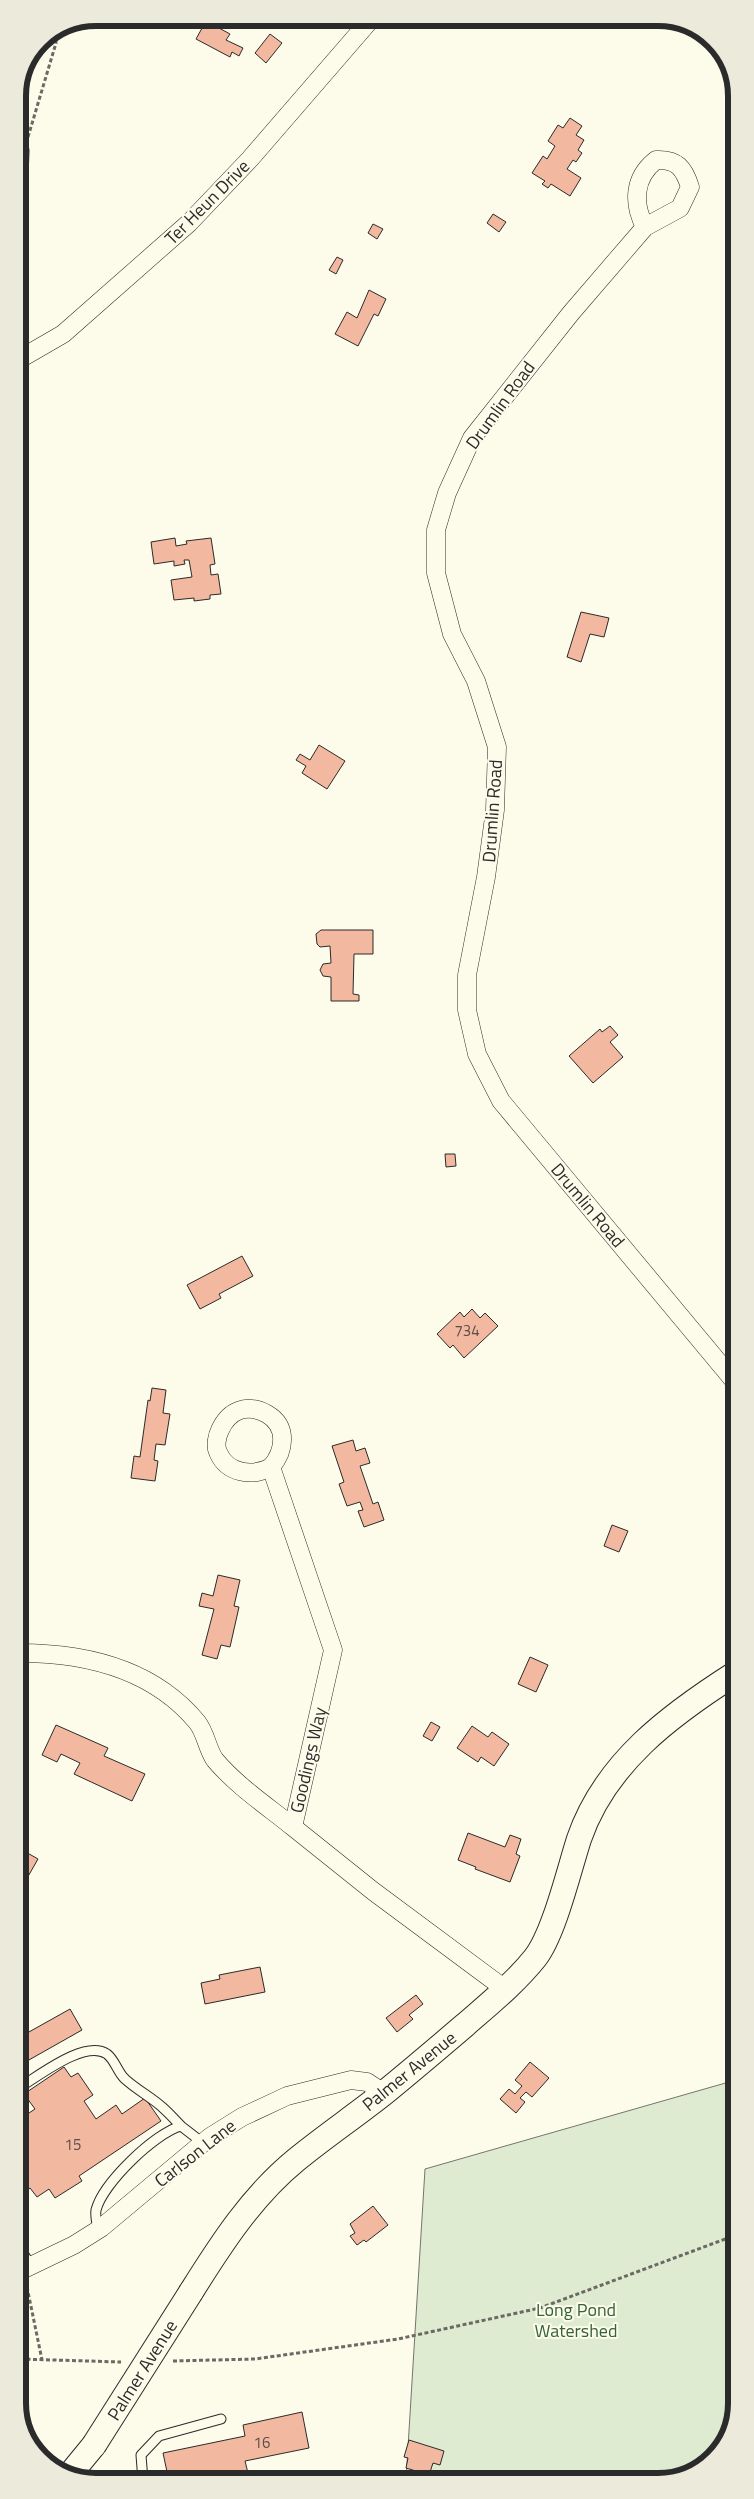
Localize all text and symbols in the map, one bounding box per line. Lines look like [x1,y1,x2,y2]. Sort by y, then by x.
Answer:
street label: Ter Heun Drive [158,153,256,251]
street label: Drumlin Road [459,355,541,455]
street label: Drumlin Road [475,759,509,863]
street label: Drumlin Road [545,1157,631,1253]
house number: 734 [454,1319,480,1342]
street label: Goodings Way [283,1704,333,1816]
street label: Palmer Avenue [356,2025,462,2117]
street label: Carlson Lane [148,2112,242,2194]
house number: 15 [65,2133,81,2156]
park label: Long Pond Watershed [535,2296,617,2344]
street label: Palmer Avenue [100,2314,184,2426]
house number: 16 [254,2431,270,2454]

